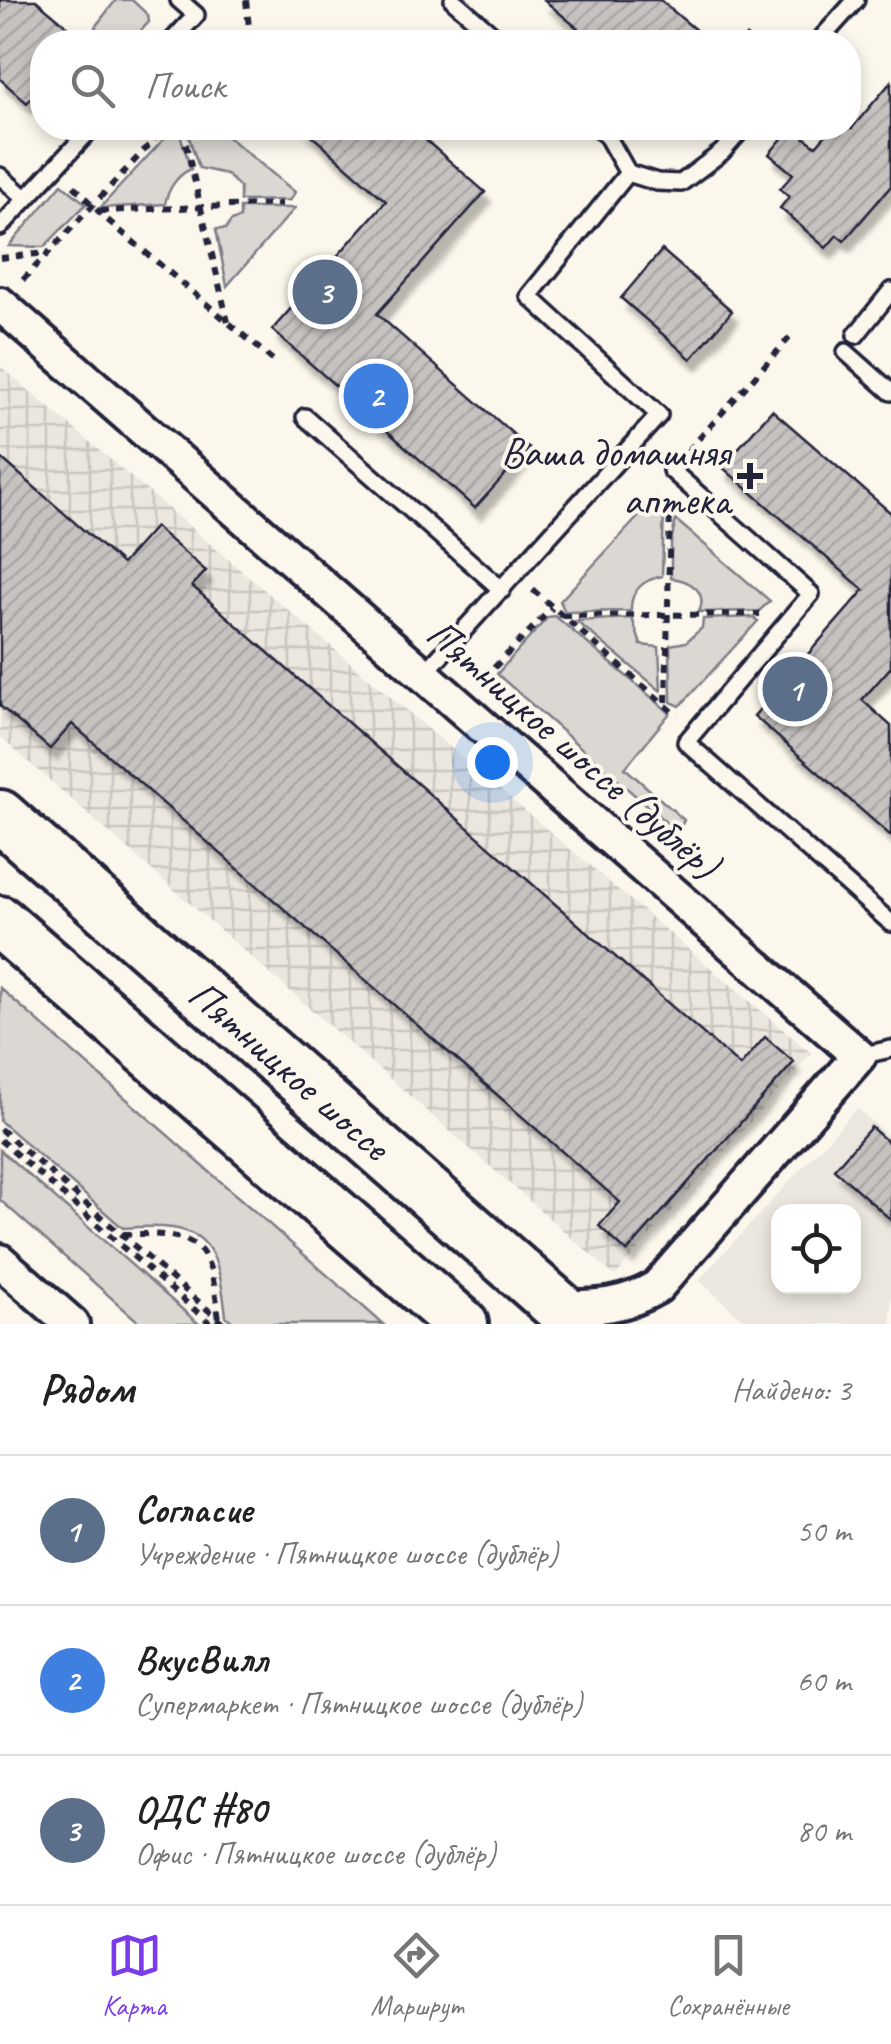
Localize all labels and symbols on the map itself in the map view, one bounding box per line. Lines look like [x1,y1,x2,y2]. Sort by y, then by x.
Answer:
pin: 3 [292,254,358,330]
pin: 2 [344,358,408,434]
place label: Ваша домашняя аптека [501,426,734,527]
marker: Ваша домашняя аптека [739,465,761,487]
street label: Пятницкое шоссе (дублёр) [415,607,732,892]
pin: 1 [762,652,828,726]
your location [467,737,518,788]
street label: Пятницкое шоссе [177,968,403,1174]

